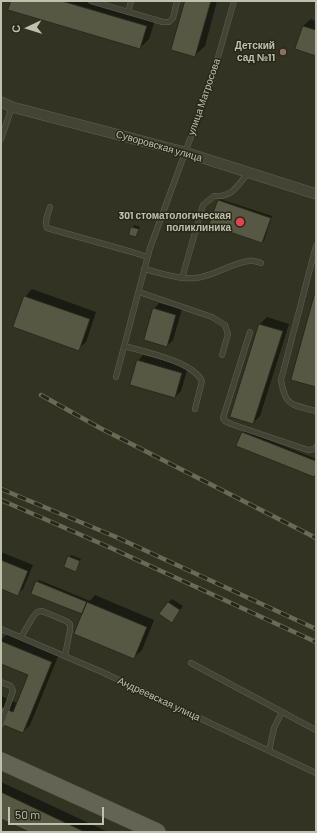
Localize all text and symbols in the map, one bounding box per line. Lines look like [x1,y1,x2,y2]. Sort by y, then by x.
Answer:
north arrow [8,8,48,48]
text: С [9,24,22,33]
place label: Детский сад №11 [235,40,275,64]
marker: Детский сад №11 [278,47,288,57]
street label: улица Матросова [185,57,223,137]
street label: Суворовская улица [114,128,204,164]
place label: 301 стоматологическая поликлиника [119,210,231,234]
marker: 301 стоматологическая поликлиника [234,216,246,228]
street label: Андреевская улица [116,675,202,723]
scale bar [10,799,106,825]
text: 50 m [15,807,40,821]

